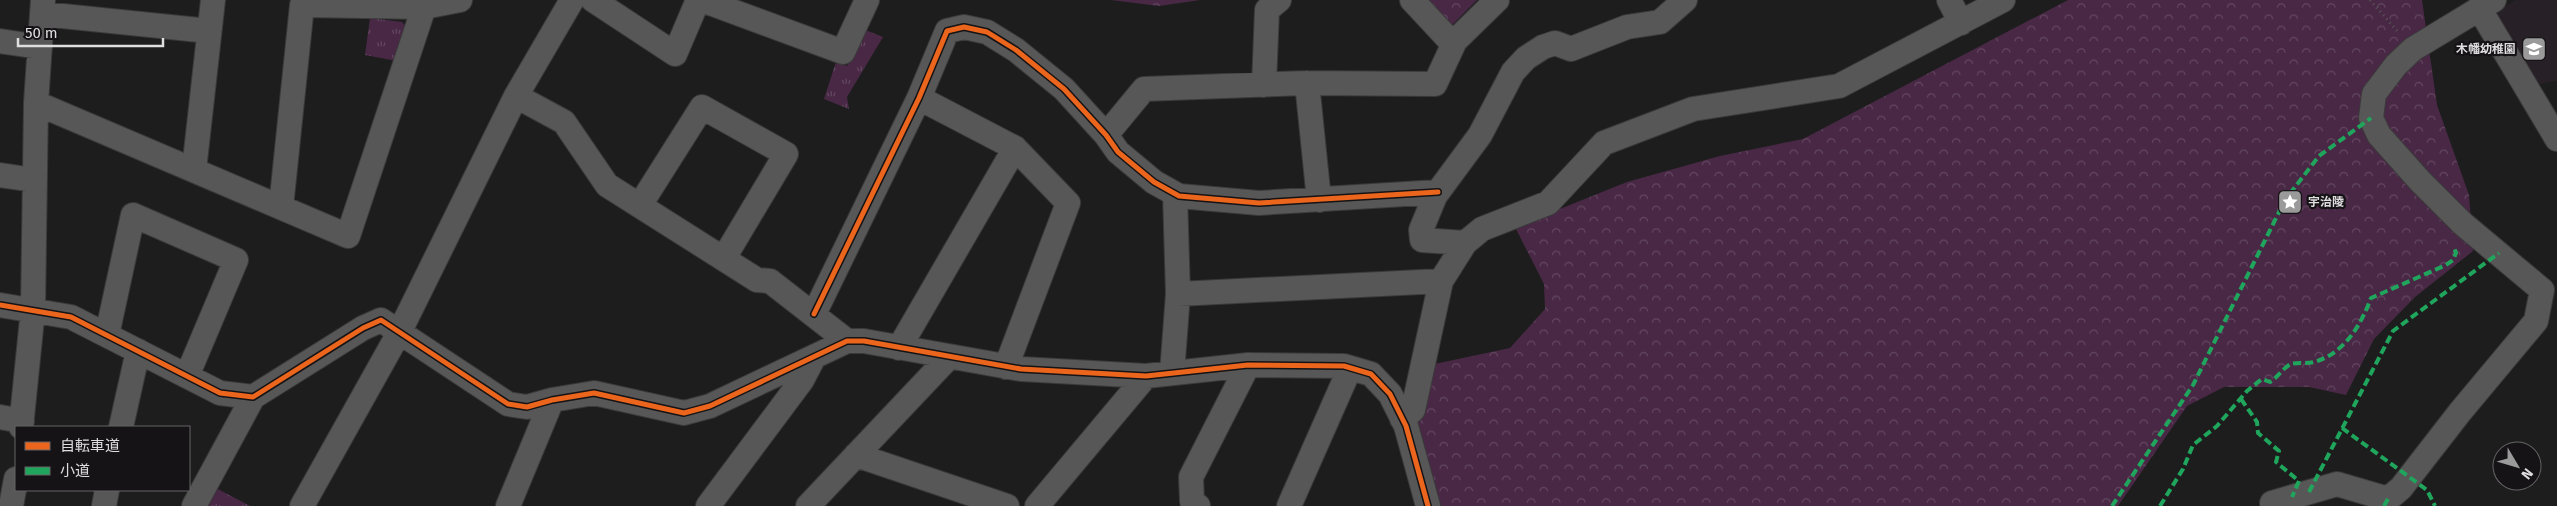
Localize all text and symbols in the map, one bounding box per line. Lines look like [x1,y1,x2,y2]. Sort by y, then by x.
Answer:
scale bar [18,15,162,47]
text: 50 m [25,24,58,42]
school or university icon: 木幡幼稚園 [2521,36,2547,62]
place label: 木幡幼稚園 [2456,42,2516,56]
place icon: 宇治陵 [2277,189,2303,215]
place label: 宇治陵 [2308,195,2344,209]
legend [15,426,190,491]
text: 自転車道 [60,437,120,455]
north arrow [2492,441,2542,491]
text: 小道 [60,462,90,480]
text: N [2517,465,2536,483]

